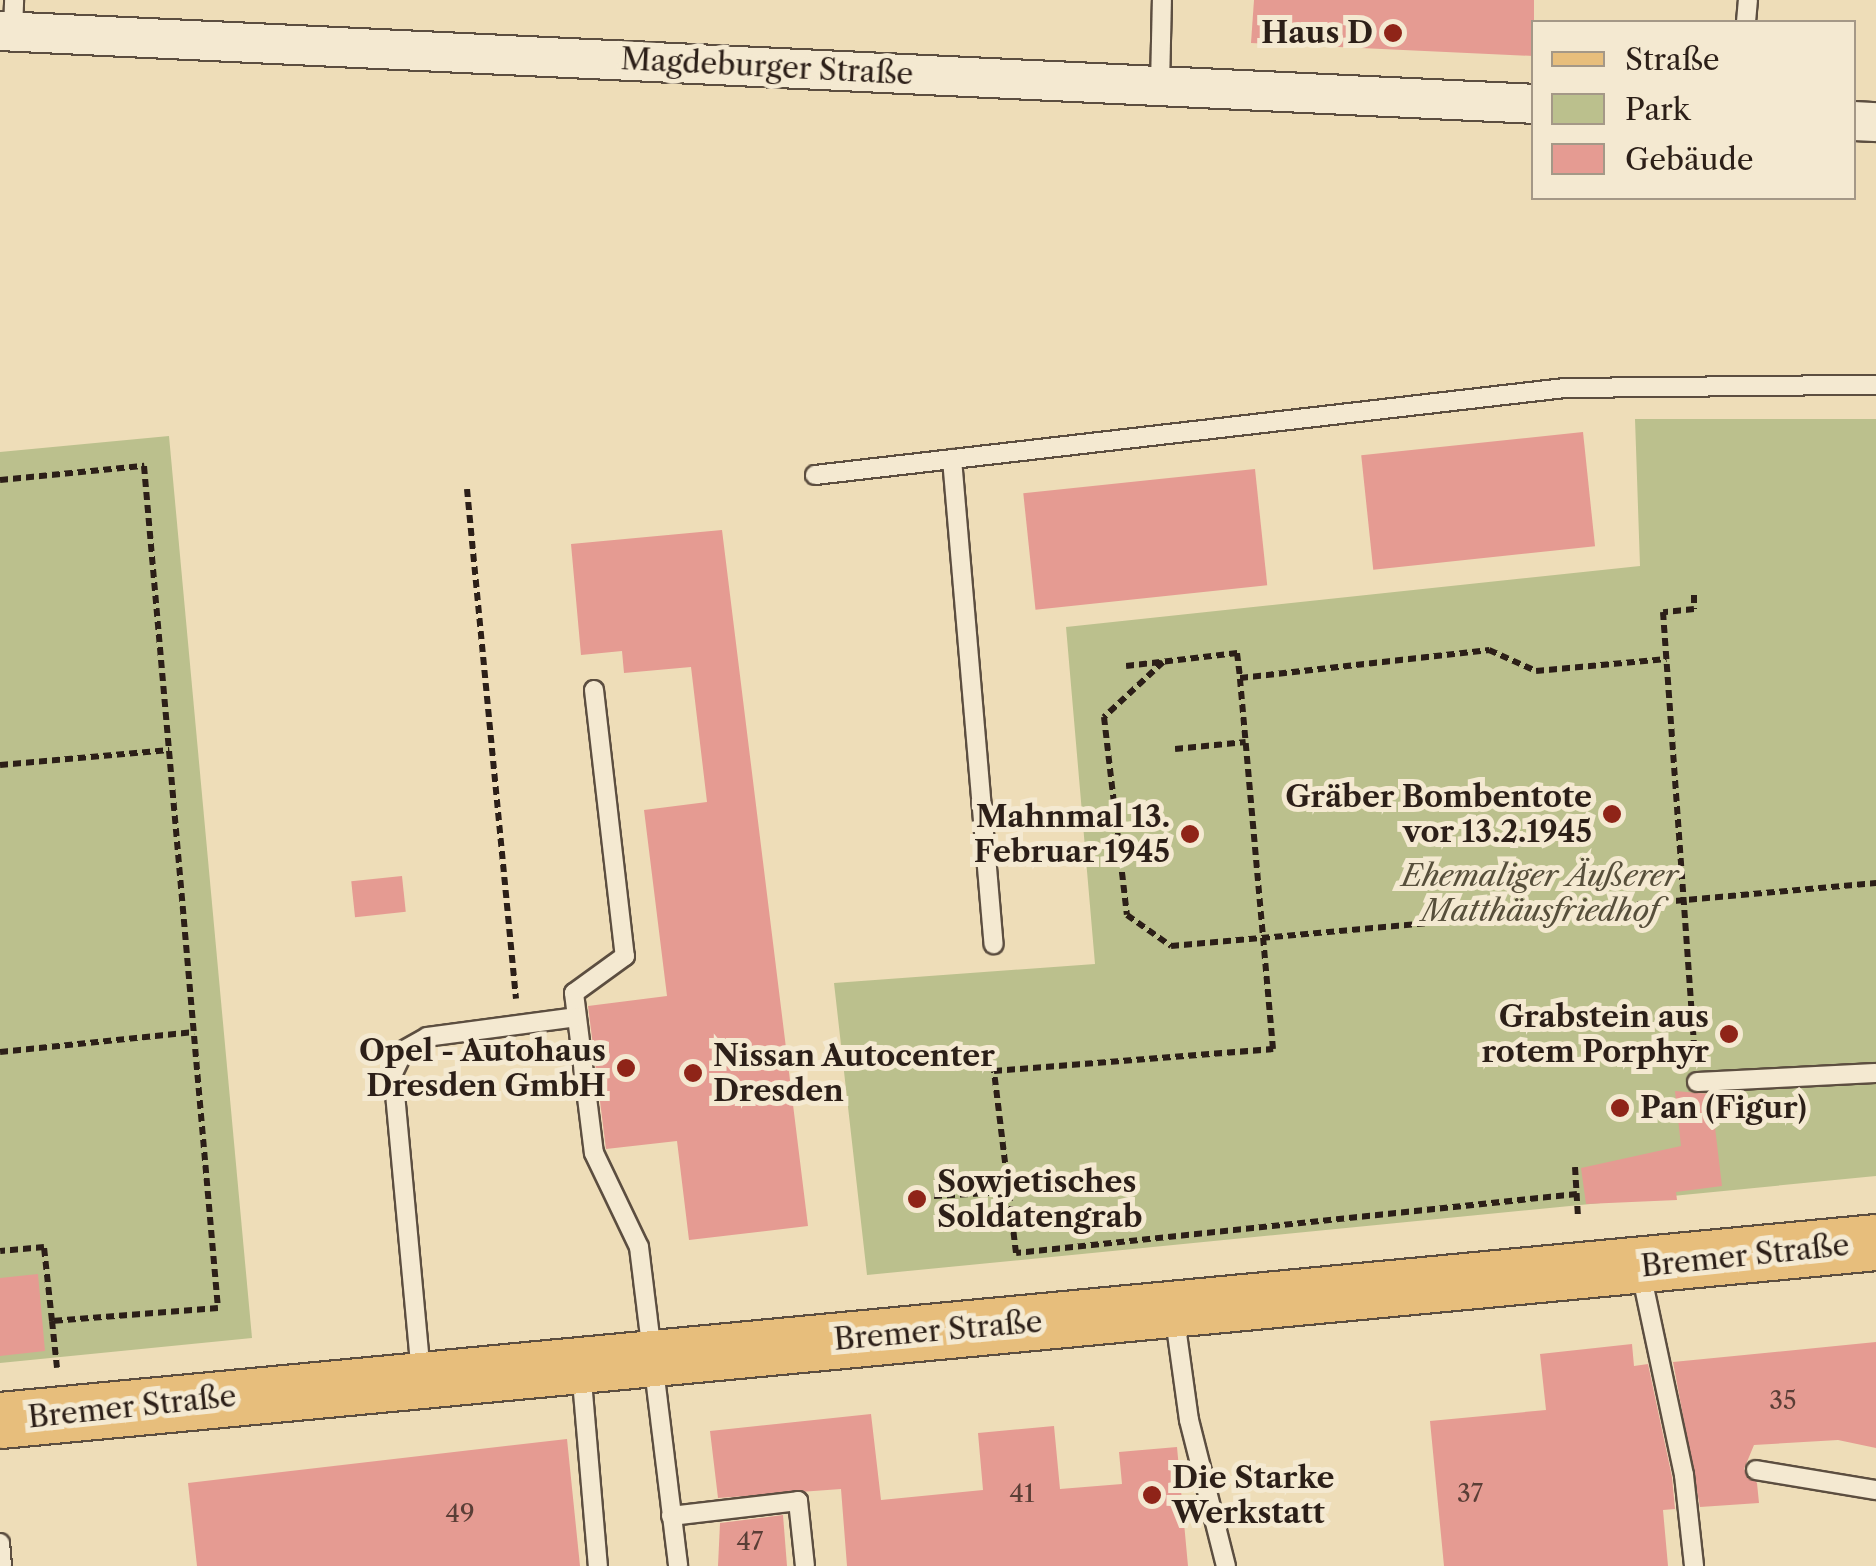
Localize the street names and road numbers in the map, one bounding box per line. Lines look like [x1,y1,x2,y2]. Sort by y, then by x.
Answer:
street label: Magdeburger Straße [620,41,914,93]
street label: Bremer Straße [1639,1227,1851,1285]
street label: Bremer Straße [832,1304,1044,1358]
street label: Bremer Straße [26,1378,238,1436]

